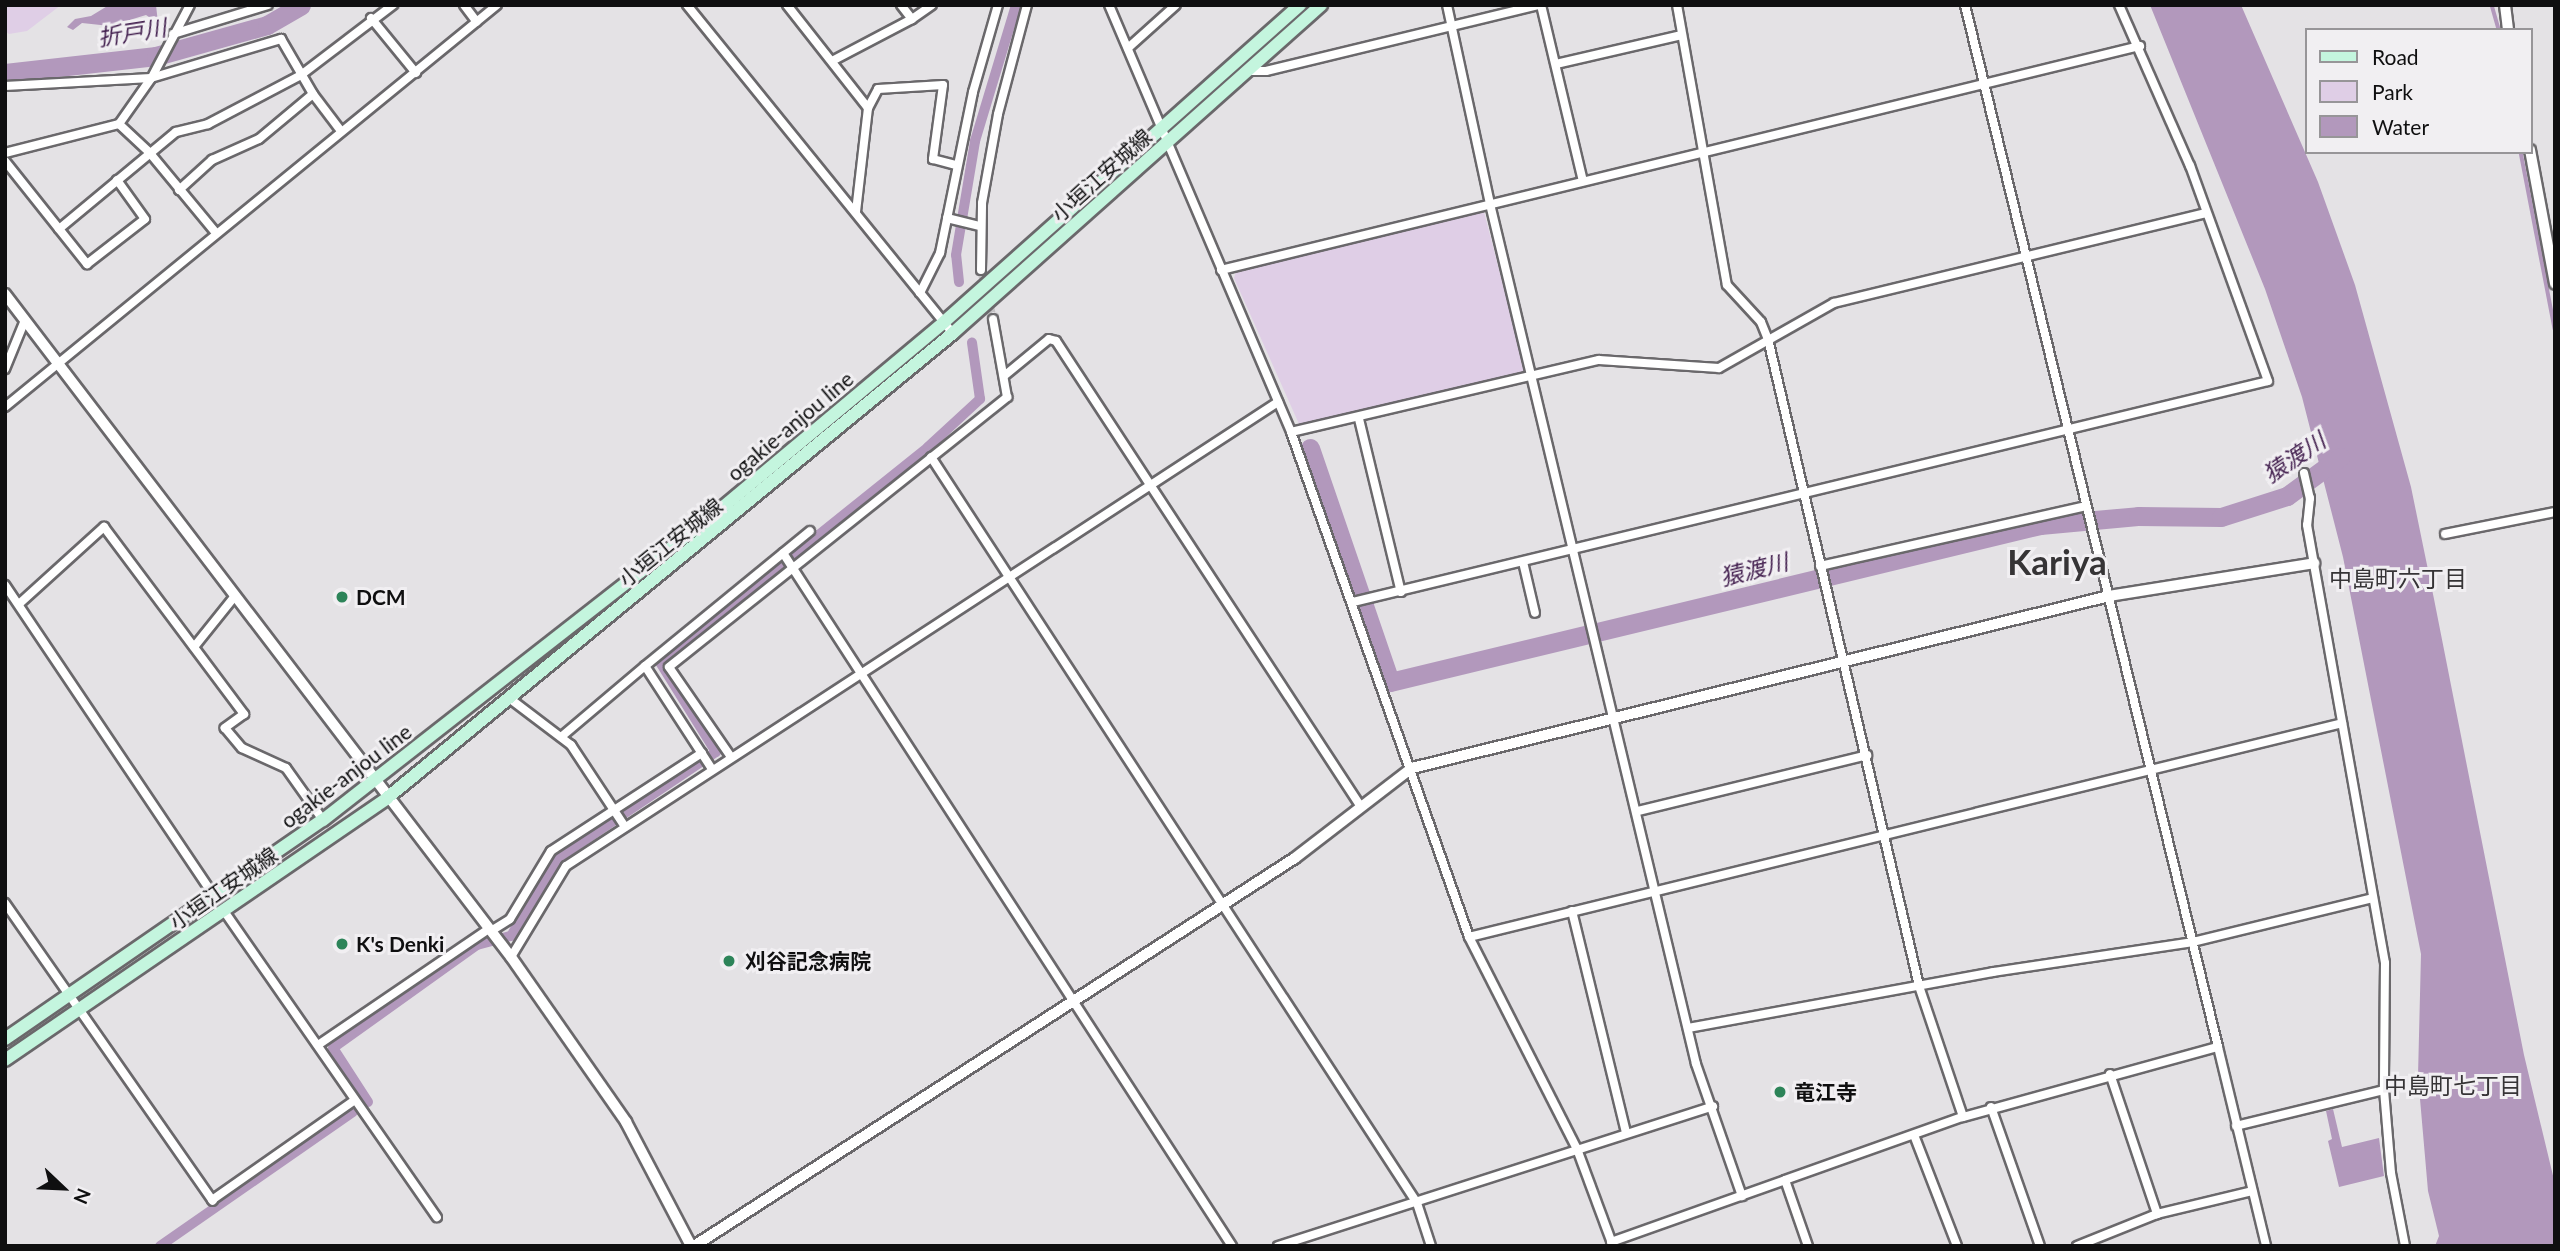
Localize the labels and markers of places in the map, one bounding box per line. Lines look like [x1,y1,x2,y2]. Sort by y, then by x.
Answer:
place label: DCM [356,584,406,610]
marker: DCM [334,589,350,605]
place label: K's Denki [356,931,444,957]
marker: K's Denki [334,936,350,952]
place label: 刈谷記念病院 [745,948,871,974]
marker: 刈谷記念病院 [719,951,739,971]
place label: 竜江寺 [1794,1079,1857,1105]
marker: 竜江寺 [1772,1084,1788,1100]

